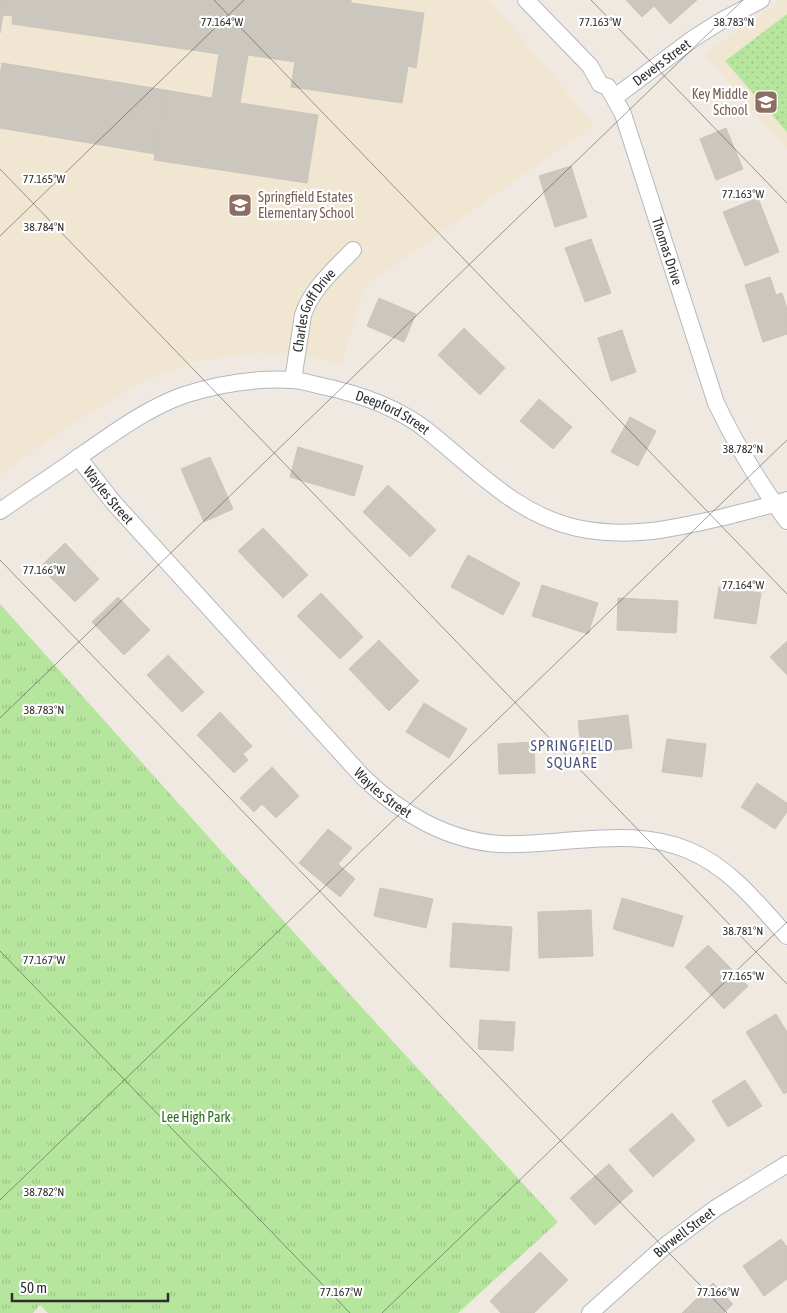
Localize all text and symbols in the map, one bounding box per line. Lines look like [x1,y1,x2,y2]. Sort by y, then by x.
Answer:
text: 77.164°W [201,15,243,29]
text: 77.163°W [579,15,621,29]
text: 38.783°N [714,15,754,29]
street label: Devers Street [629,36,693,89]
place label: Key Middle School [692,86,748,118]
school or university icon: Key Middle School [753,89,779,115]
text: 77.165°W [23,172,65,186]
text: 77.163°W [722,187,764,201]
place label: Springfield Estates Elementary School [258,189,354,221]
school or university icon: Springfield Estates Elementary School [227,192,253,218]
street label: Thomas Drive [649,215,685,287]
text: 38.784°N [24,220,64,234]
street label: Charles Goff Drive [289,265,339,353]
street label: Deepford Street [354,387,433,437]
text: 38.782°N [723,442,763,456]
street label: Wayles Street [80,463,137,527]
text: 77.166°W [23,563,65,577]
text: 77.164°W [722,578,764,592]
text: 38.783°N [24,703,64,717]
district label: SPRINGFIELD SQUARE [530,737,614,771]
street label: Wayles Street [351,765,414,821]
text: 38.781°N [723,924,763,938]
text: 77.167°W [23,953,65,967]
text: 77.165°W [722,969,764,983]
park label: Lee High Park [161,1109,231,1125]
text: 38.782°N [24,1185,64,1199]
street label: Burwell Street [650,1204,718,1260]
scale bar [12,1270,169,1302]
text: 50 m [20,1279,47,1296]
text: 77.167°W [320,1285,362,1299]
text: 77.166°W [697,1285,739,1299]

